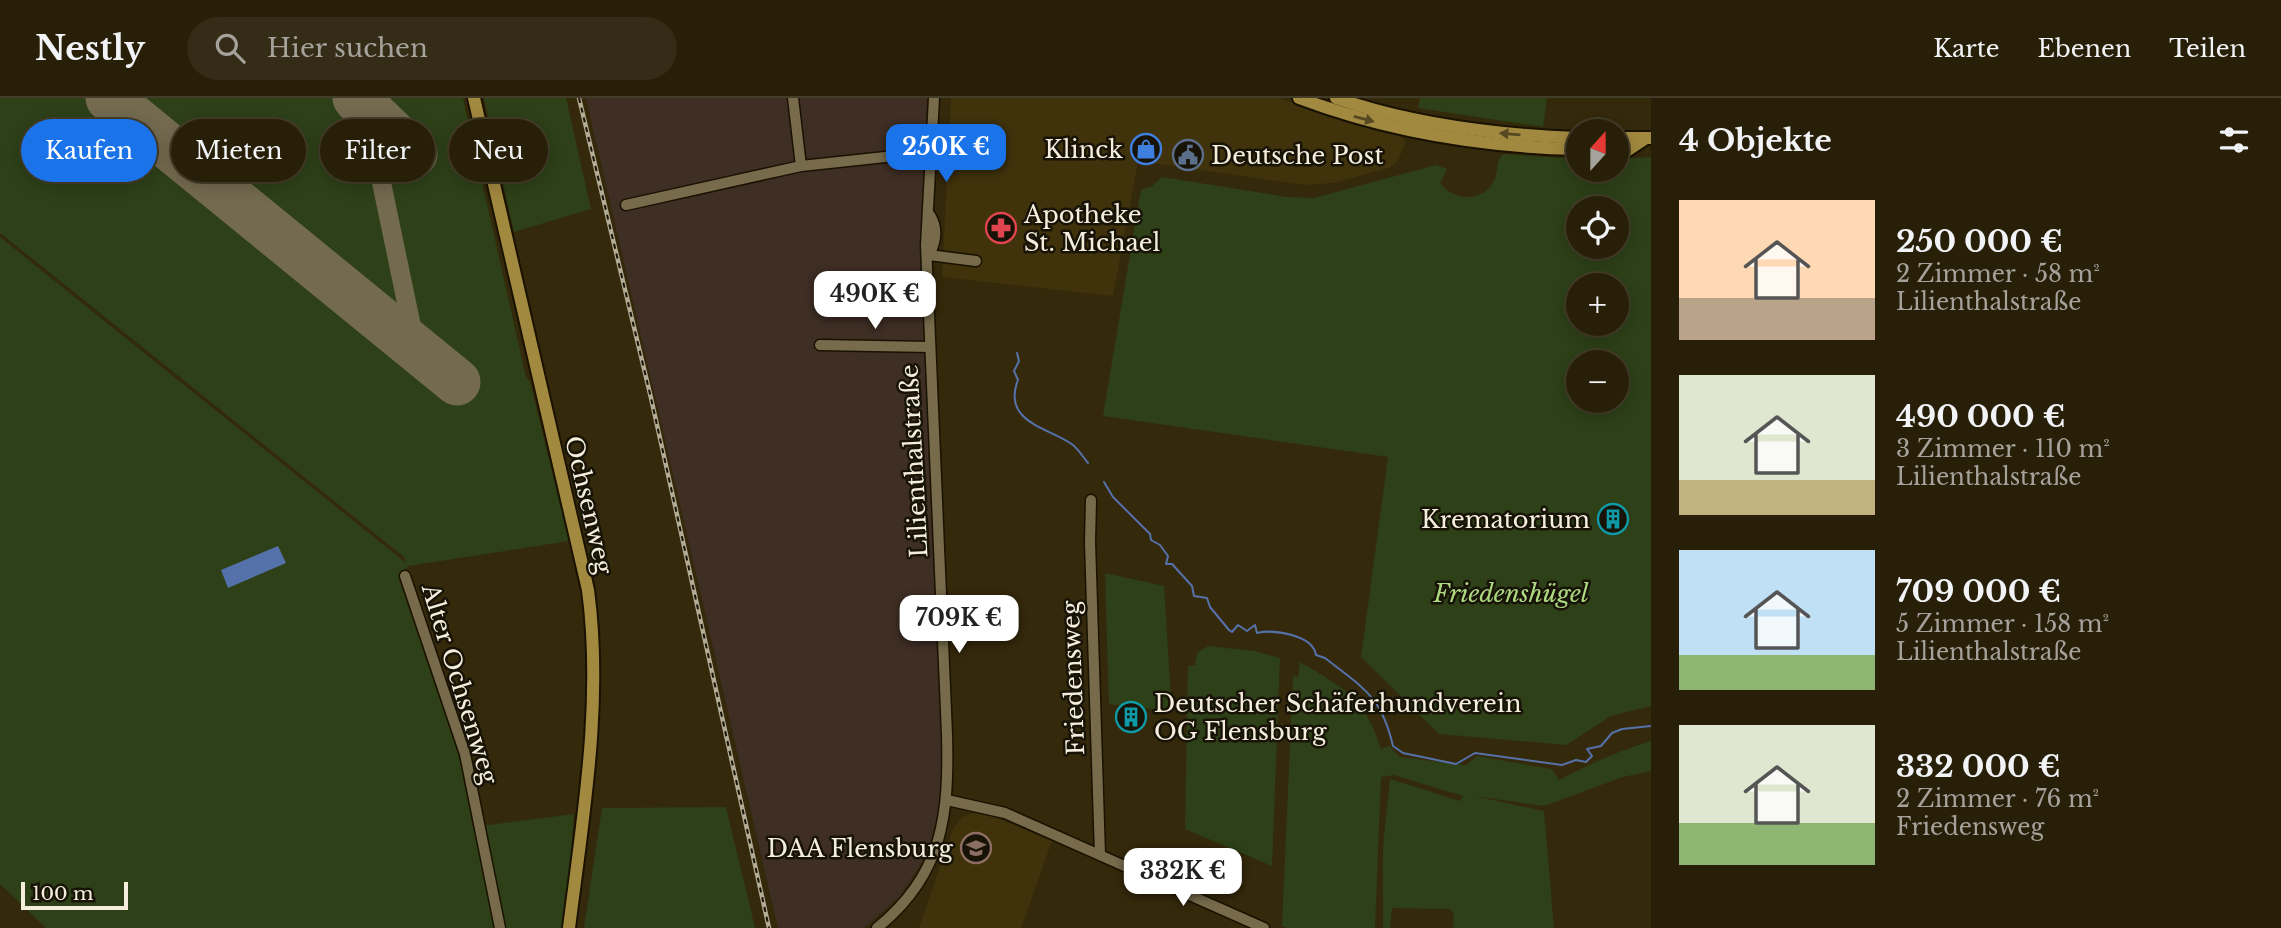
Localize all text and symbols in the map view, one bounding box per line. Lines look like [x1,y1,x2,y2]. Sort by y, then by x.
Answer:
search box [187,17,677,80]
text: Nestly [35,28,145,69]
icon: search [211,29,249,67]
text: Hier suchen [267,32,428,64]
text: Karte [1933,34,2000,63]
text: Ebenen [2038,34,2131,63]
text: Teilen [2169,34,2246,63]
one-way arrow [1353,114,1375,125]
chip: Kaufen [21,119,157,182]
chip: Mieten [171,119,306,182]
chip: Filter [320,119,435,182]
chip: Neu [449,119,548,182]
north arrow [1566,119,1629,182]
map controls [1566,119,1629,413]
icon: filters [2215,121,2253,159]
text: 4 Objekte [1679,122,1832,159]
pin: 250K € [889,125,1003,184]
one-way arrow [1499,128,1521,139]
shop icon: Klinck [1129,132,1163,166]
text: 250K € [902,133,990,161]
place label: Klinck [1044,135,1123,164]
public building icon: Deutsche Post [1171,138,1205,172]
place label: Deutsche Post [1211,141,1383,170]
button: locate [1566,196,1629,259]
place label: Apotheke St. Michael [1023,200,1160,257]
pharmacy icon: Apotheke St. Michael [984,211,1018,245]
text: 250 000 € [1896,223,2063,260]
icon: home [1735,228,1819,312]
text: 2 Zimmer · 58 m² [1896,260,2100,288]
pin: 490K € [818,272,932,331]
button: + [1566,273,1629,336]
text: 490K € [830,280,920,308]
text: Lilienthalstraße [1896,288,2081,316]
button: − [1566,350,1629,413]
street label: Lilienthalstraße [894,364,934,558]
text: 490 000 € [1896,398,2066,435]
icon: home [1735,403,1819,487]
street label: Ochsenweg [559,433,619,578]
text: 3 Zimmer · 110 m² [1896,435,2110,463]
text: Lilienthalstraße [1896,463,2081,491]
building icon: Krematorium [1596,502,1630,536]
place label: Krematorium [1421,505,1590,534]
text: 709 000 € [1896,573,2061,610]
icon: home [1735,578,1819,662]
street label: Alter Ochsenweg [415,579,504,788]
park label: Friedenshügel [1432,579,1589,608]
pin: 709K € [902,596,1016,655]
street label: Friedensweg [1056,600,1090,756]
text: 709K € [916,604,1002,632]
text: 5 Zimmer · 158 m² [1896,610,2109,638]
text: Lilienthalstraße [1896,638,2081,666]
place label: Deutscher Schäferhundverein OG Flensburg [1154,689,1522,746]
building icon: Deutscher Schäferhundverein OG Flensburg [1114,700,1148,734]
text: 332 000 € [1896,748,2061,785]
icon: home [1735,753,1819,837]
text: 2 Zimmer · 76 m² [1896,785,2099,813]
text: Friedensweg [1896,813,2044,841]
school or university icon: DAA Flensburg [959,831,993,865]
place label: DAA Flensburg [767,834,954,863]
pin: 332K € [1126,848,1240,908]
text: 332K € [1140,857,1226,885]
scale bar [21,879,128,911]
text: 100 m [32,882,93,905]

